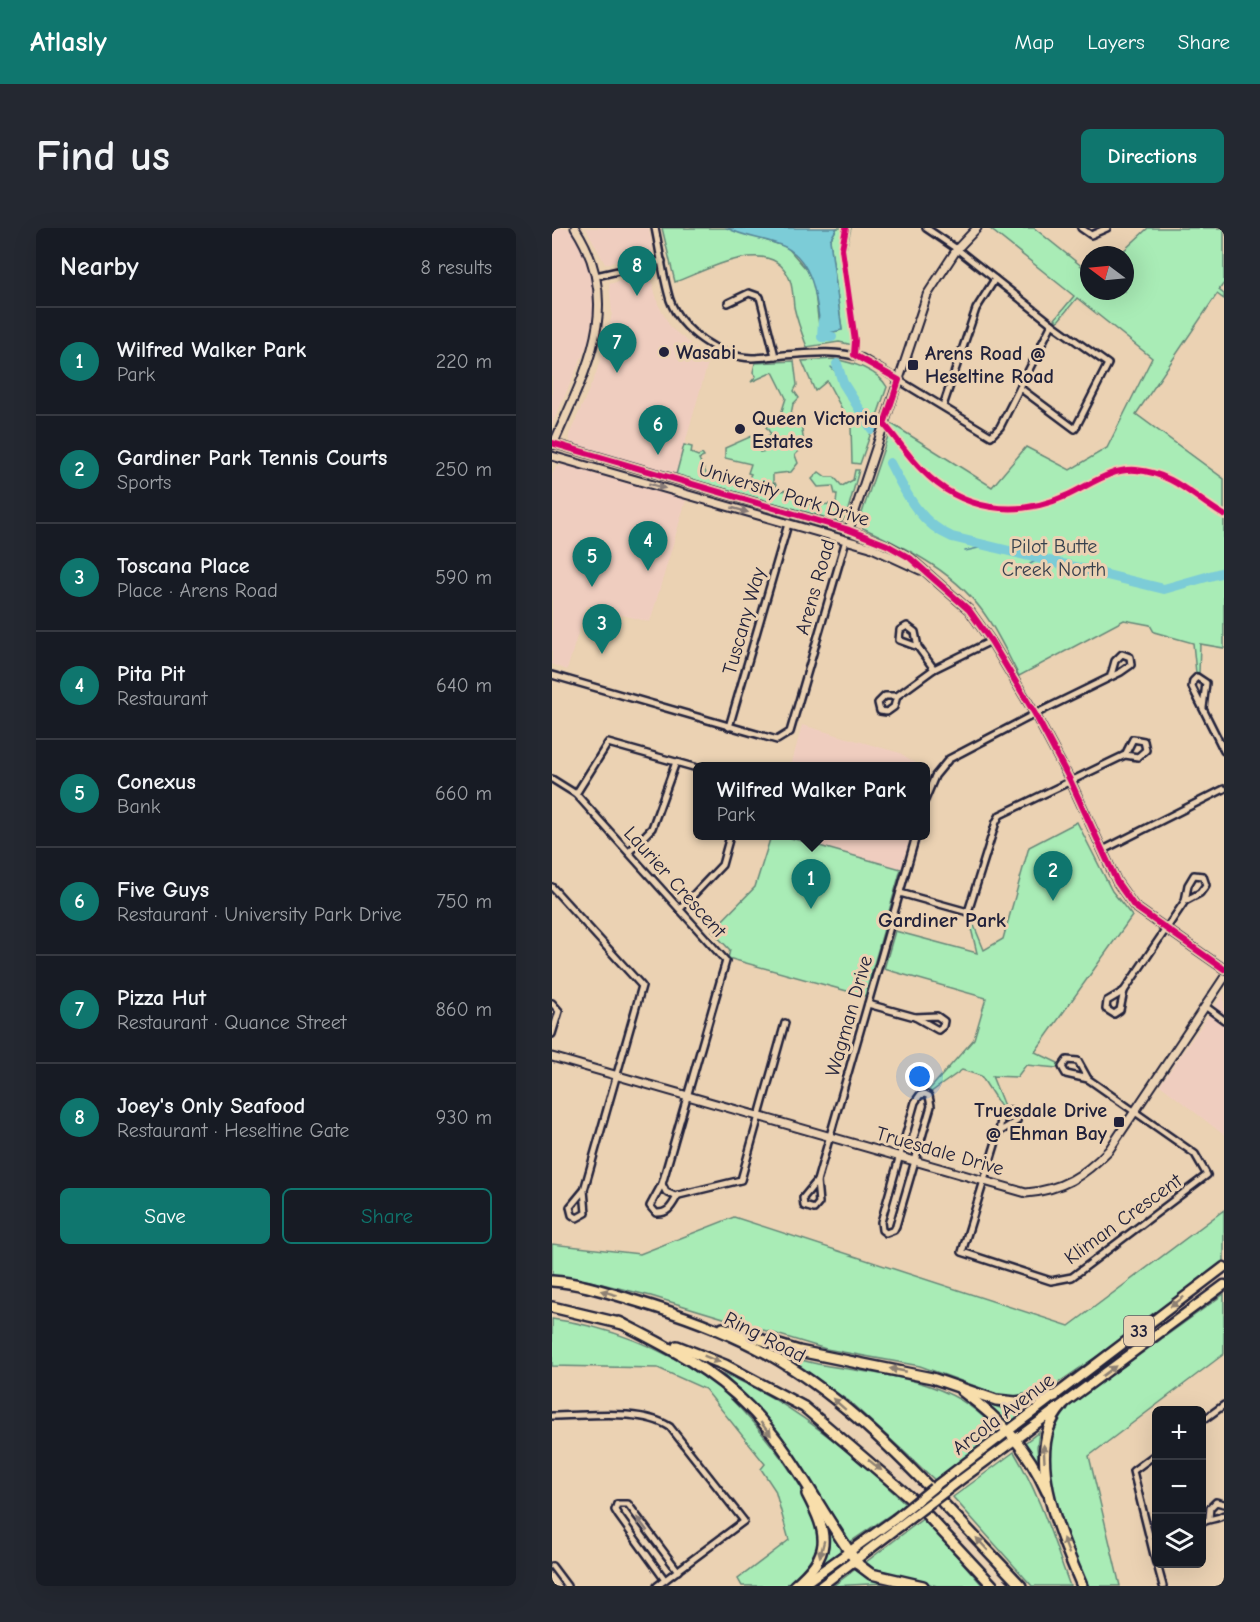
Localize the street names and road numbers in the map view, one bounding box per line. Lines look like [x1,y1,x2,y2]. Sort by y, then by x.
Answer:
street label: University Park Drive [696,457,872,531]
street label: Arens Road [790,537,840,637]
street label: Tuscany Way [718,565,770,677]
street label: Laurier Crescent [619,822,732,943]
street label: Wagman Drive [821,953,877,1079]
street label: Truesdale Drive [873,1122,1007,1180]
street label: Kliman Crescent [1060,1168,1187,1269]
street label: Ring Road [721,1307,809,1367]
road number: 33 [1124,1316,1154,1346]
street label: Arcola Avenue [948,1368,1058,1460]

